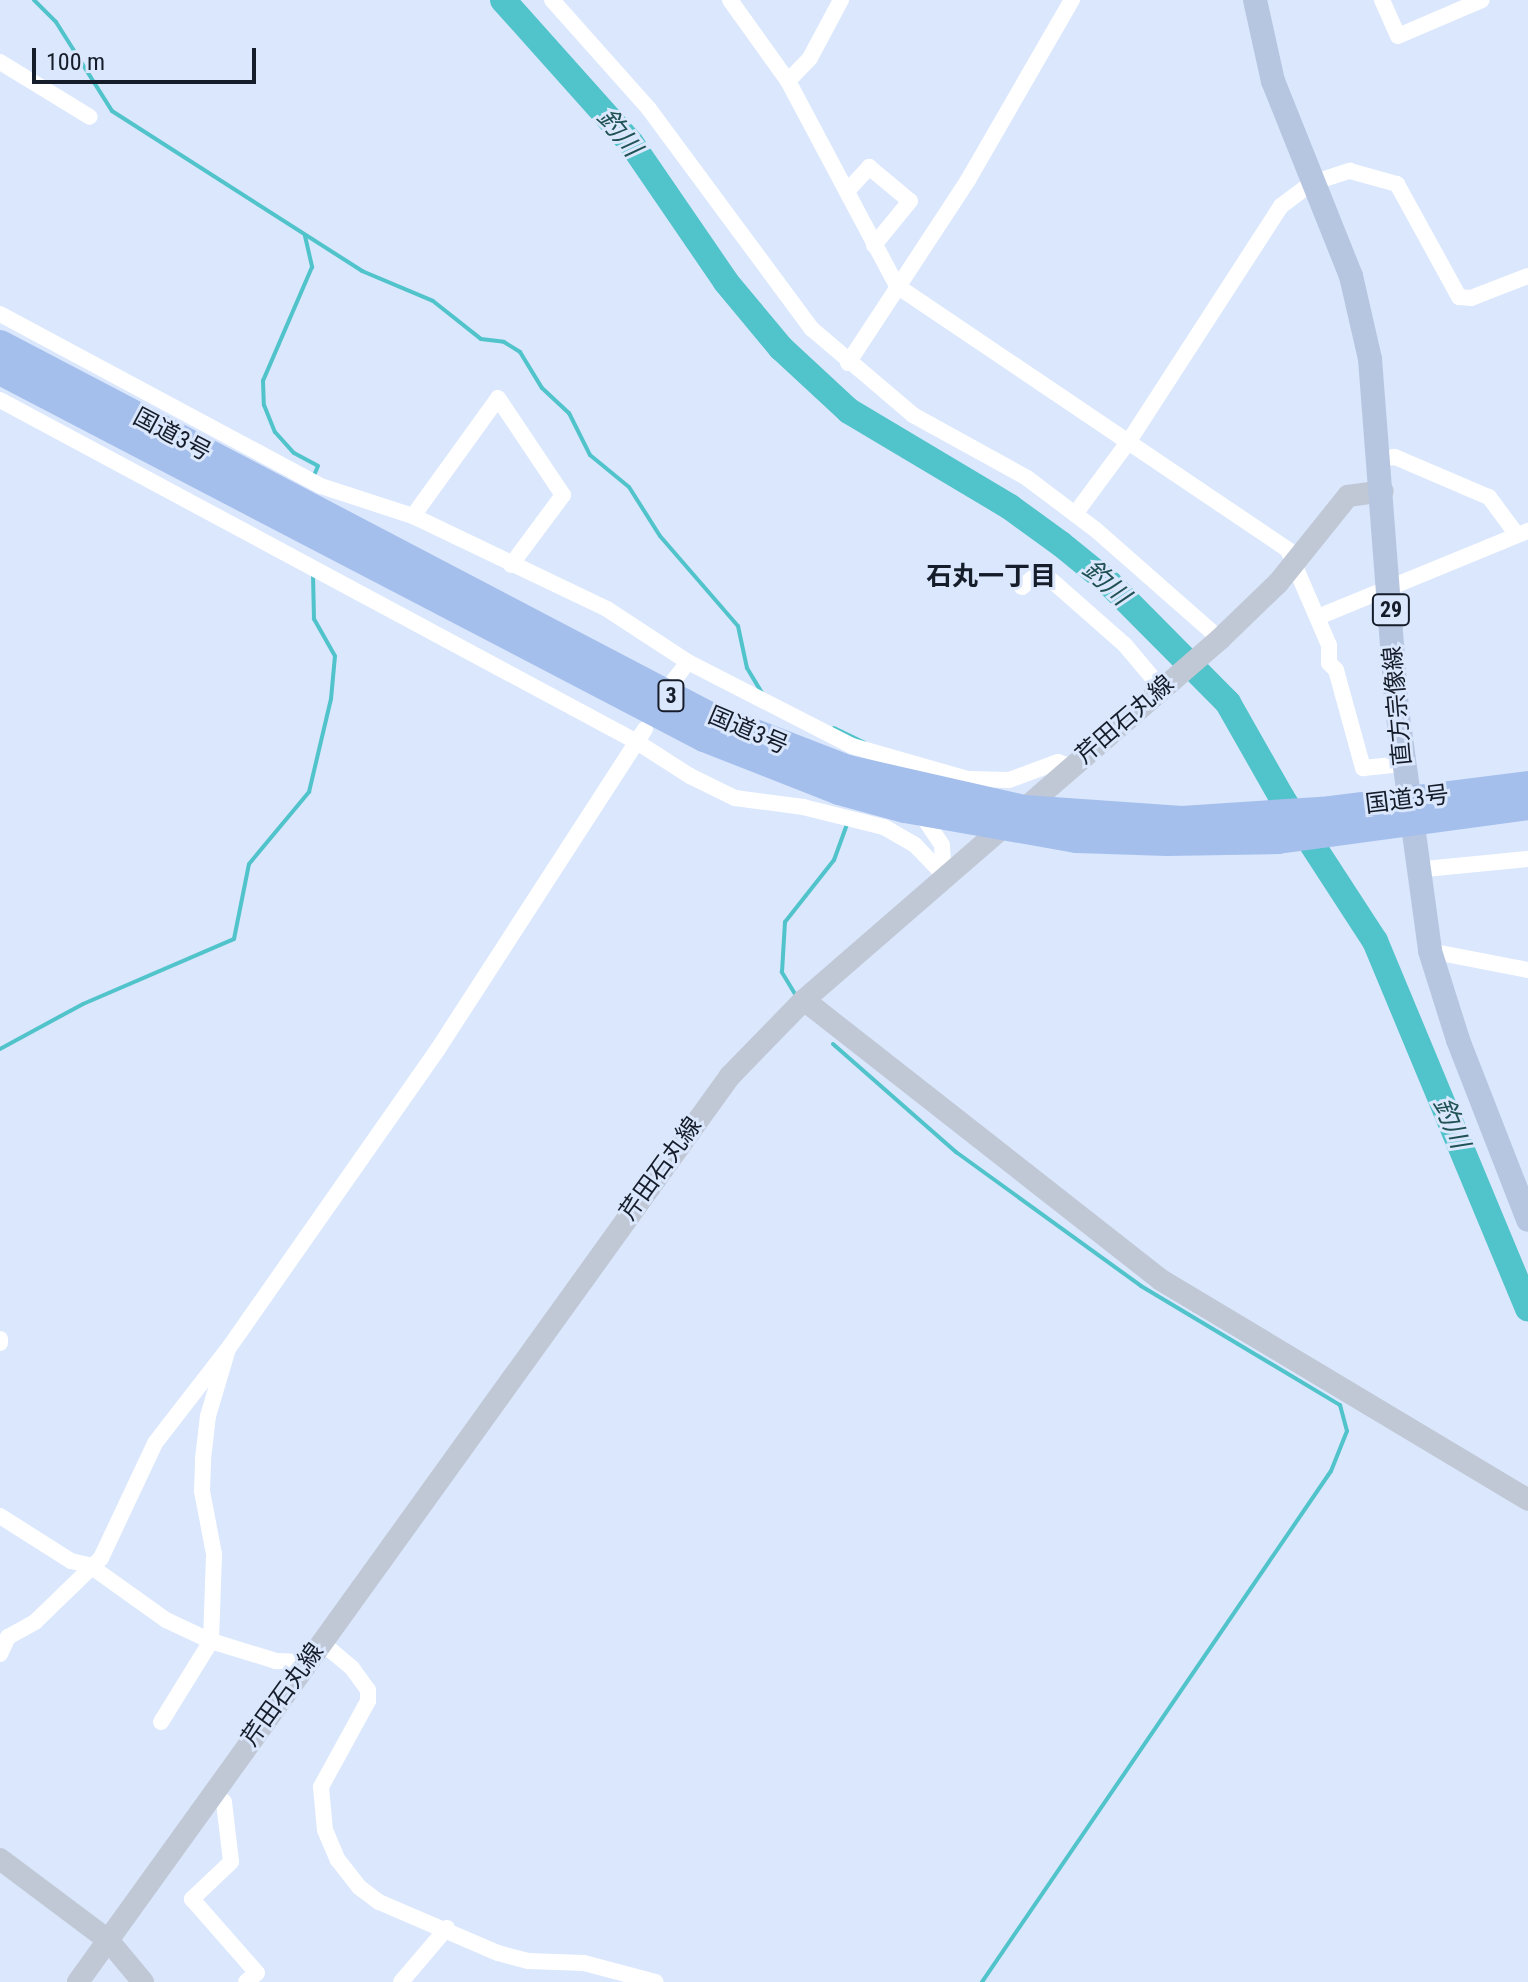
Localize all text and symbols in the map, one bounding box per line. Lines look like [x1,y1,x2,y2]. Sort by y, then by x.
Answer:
scale bar [36,32,260,82]
text: 100 m [46,48,105,76]
water label: 釣川 [591,103,647,163]
street label: 国道3号 [128,403,216,467]
water label: 釣川 [1076,554,1136,612]
district label: 石丸一丁目 [926,561,1056,593]
road number: 29 [1371,592,1411,628]
street label: 直方宗像線 [1378,645,1418,767]
street label: 芹田石丸線 [1070,670,1180,770]
road number: 3 [657,678,685,714]
street label: 国道3号 [704,701,792,761]
street label: 国道3号 [1364,781,1450,819]
water label: 釣川 [1426,1093,1476,1153]
street label: 芹田石丸線 [614,1112,708,1226]
street label: 芹田石丸線 [236,1638,330,1752]

